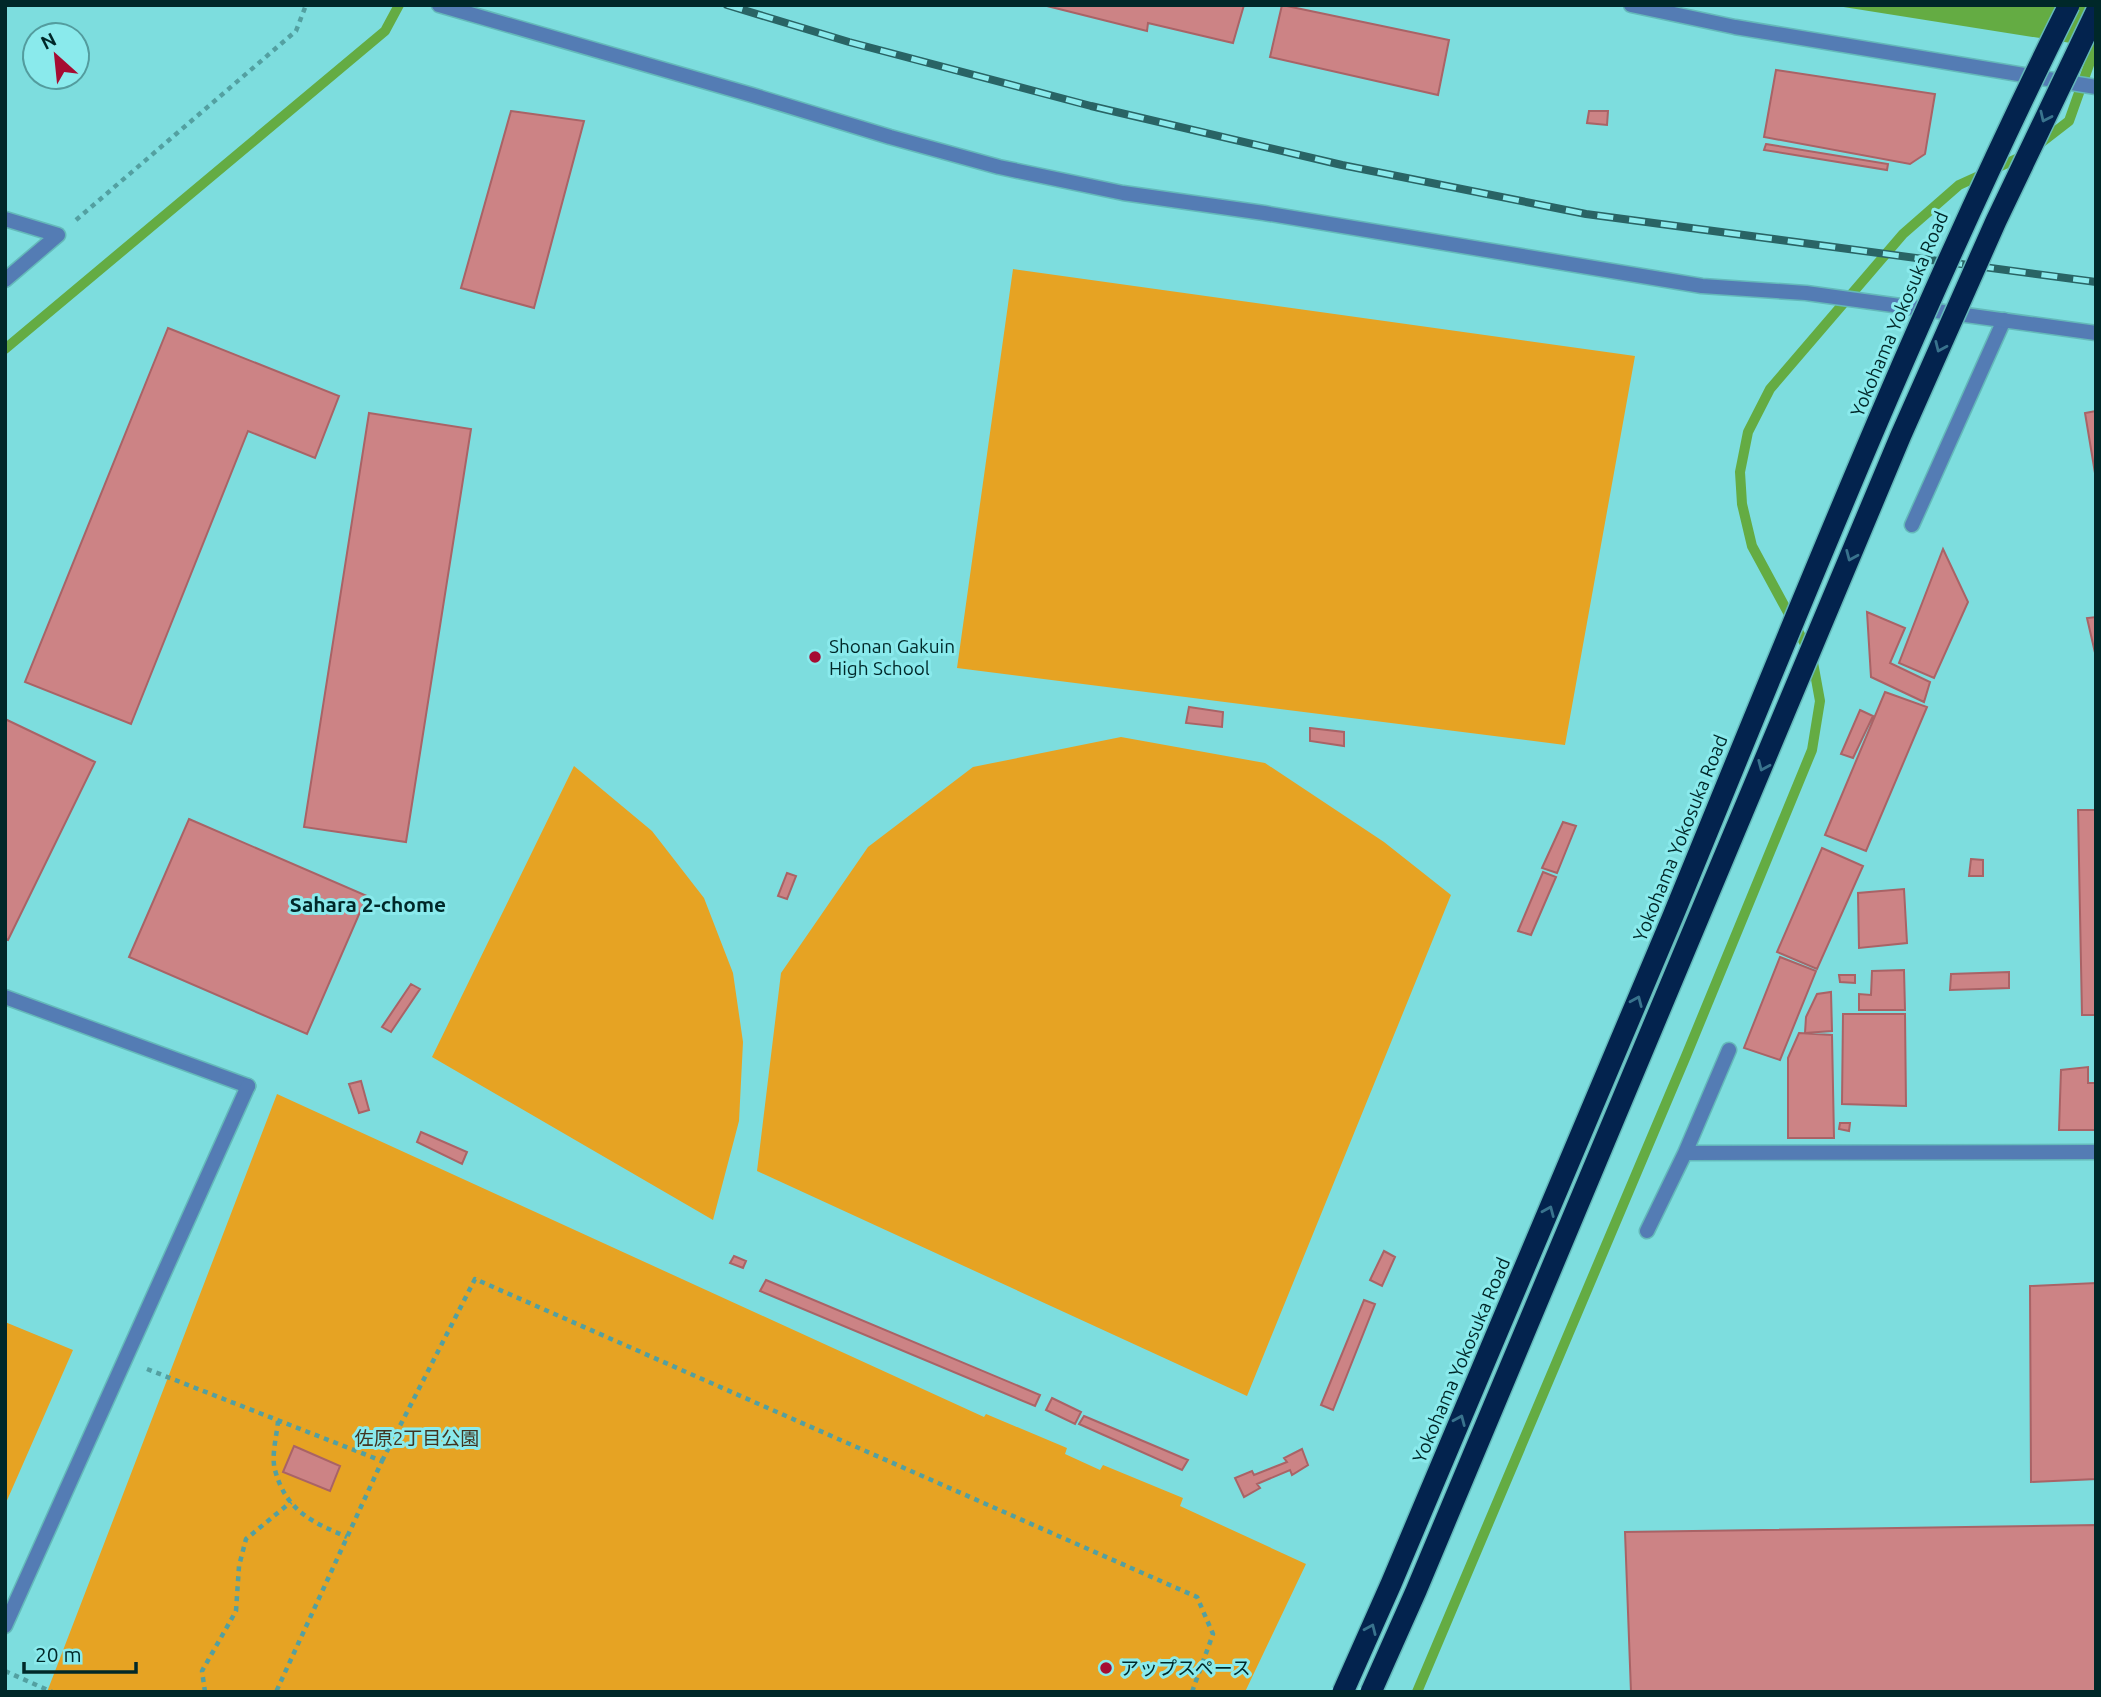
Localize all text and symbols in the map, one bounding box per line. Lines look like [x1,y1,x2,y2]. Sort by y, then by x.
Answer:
north arrow [21,21,91,91]
text: N [37,28,60,54]
one-way arrow [2039,110,2053,122]
street label: Yokohama Yokosuka Road [1846,208,1952,420]
one-way arrow [1934,339,1948,352]
one-way arrow [1845,548,1859,561]
place label: Shonan Gakuin High School [829,635,955,679]
marker: Shonan Gakuin High School [807,649,823,665]
street label: Yokohama Yokosuka Road [1628,731,1732,945]
one-way arrow [1758,759,1772,771]
district label: Sahara 2-chome [290,892,446,916]
one-way arrow [1629,996,1643,1008]
one-way arrow [1540,1205,1554,1217]
street label: Yokohama Yokosuka Road [1408,1254,1514,1466]
one-way arrow [1452,1415,1466,1427]
park label: 佐原2丁目公園 [355,1427,479,1449]
one-way arrow [1363,1624,1377,1637]
scale bar [24,1630,136,1674]
text: 20 m [35,1642,82,1666]
place label: アップスペース [1120,1657,1251,1679]
marker: アップスペース [1098,1660,1114,1676]

